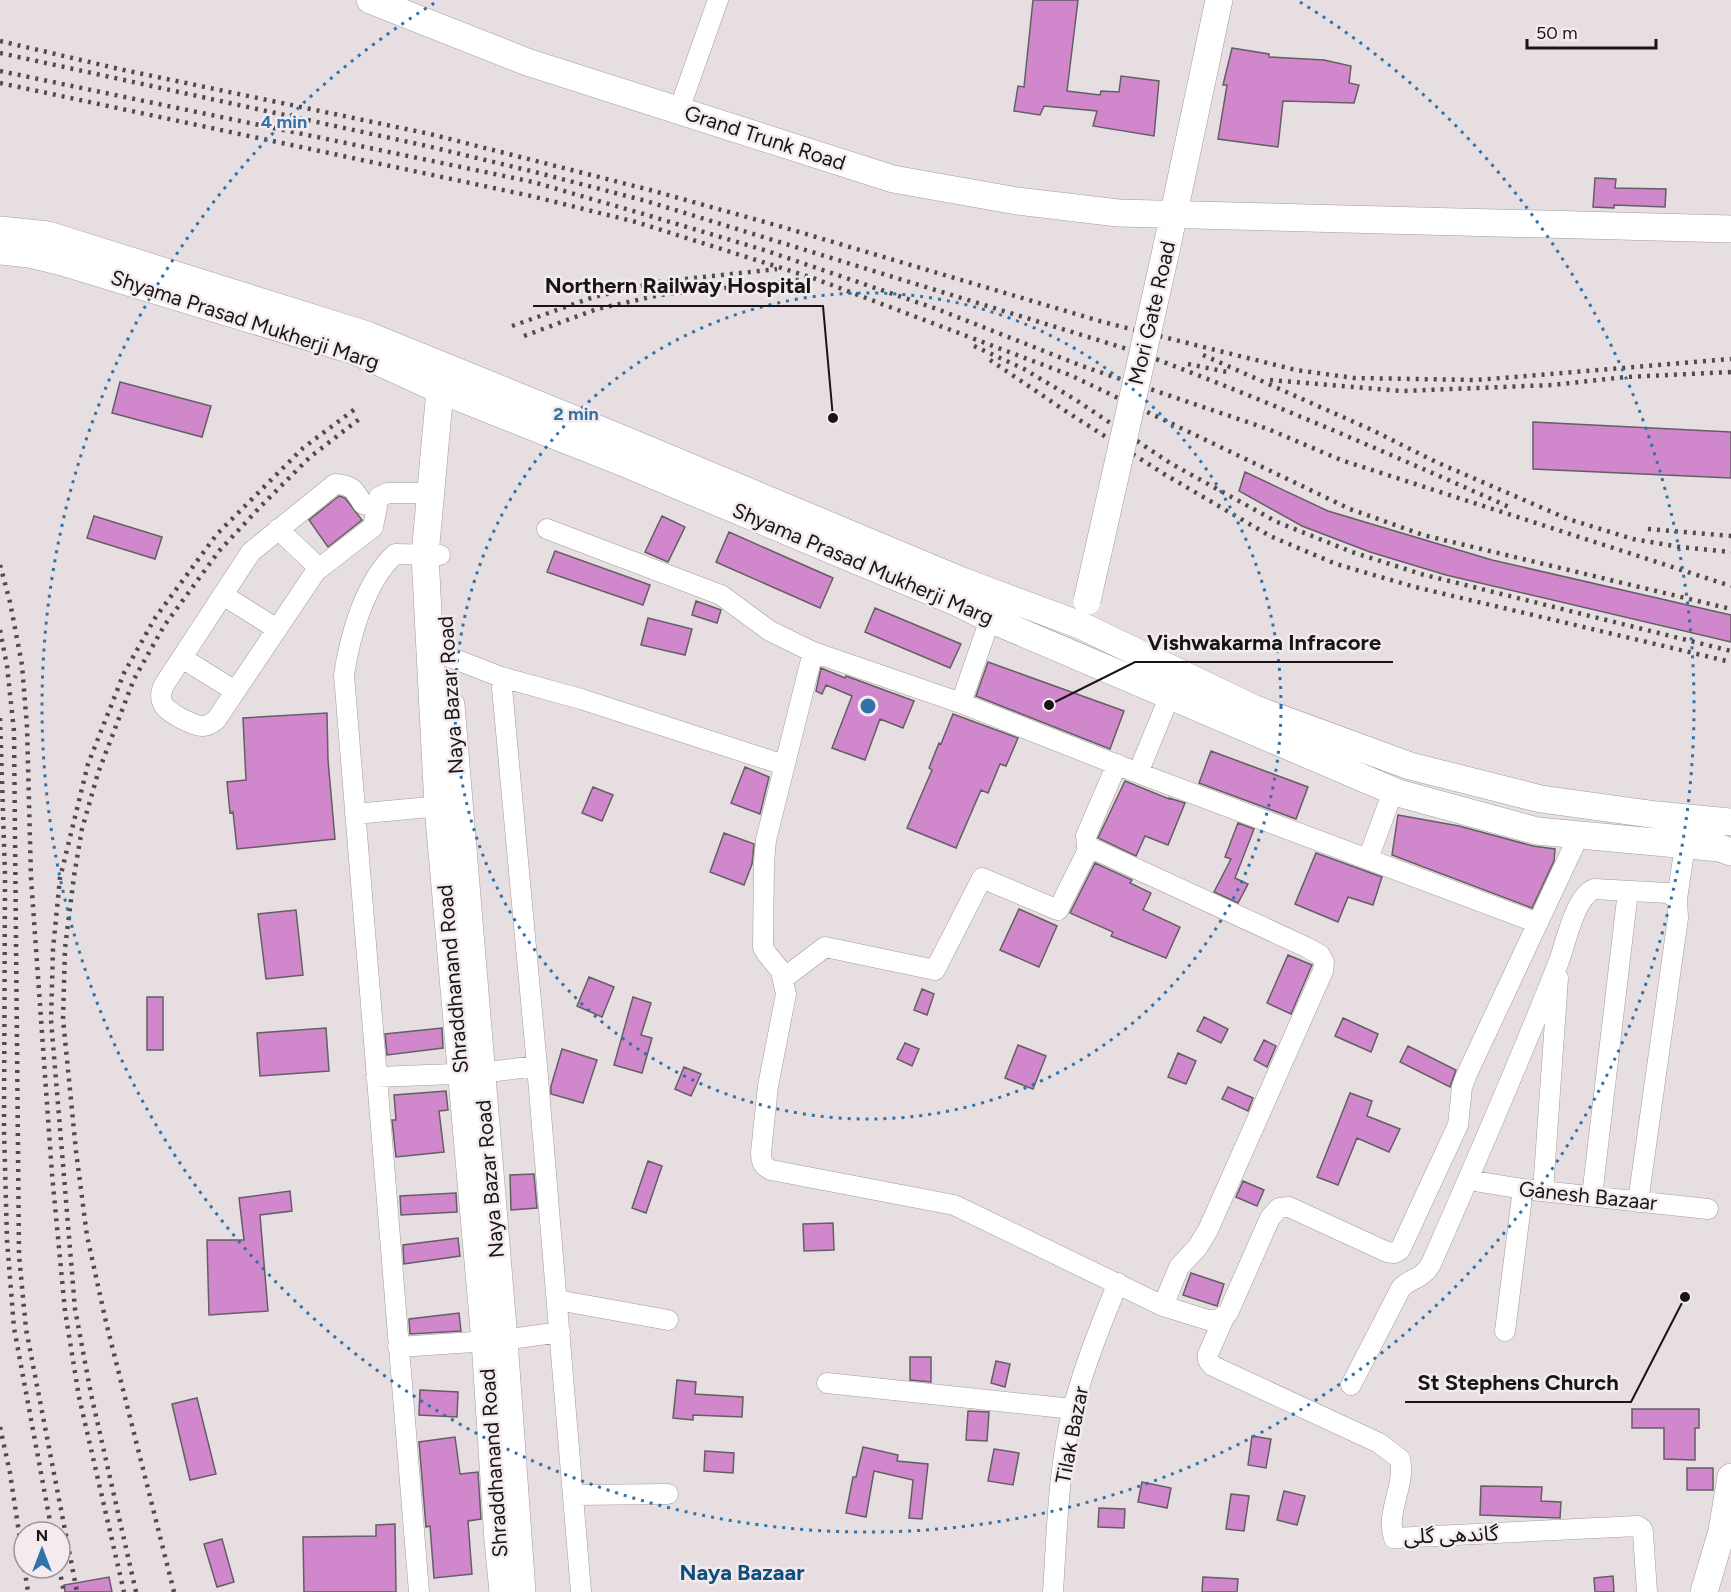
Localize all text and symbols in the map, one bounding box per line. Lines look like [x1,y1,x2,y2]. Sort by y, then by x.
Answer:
scale bar [1527,12,1656,50]
text: 50 m [1536,22,1578,44]
street label: Grand Trunk Road [681,100,849,175]
text: 4 min [261,111,307,133]
street label: Mori Gate Road [1123,239,1180,387]
street label: Shyama Prasad Mukherji Marg [108,264,383,375]
callout: Northern Railway Hospital [533,266,823,306]
text: Northern Railway Hospital [545,272,811,299]
text: 2 min [553,403,599,425]
street label: Shyama Prasad Mukherji Marg [729,497,997,630]
street label: Naya Bazar Road [432,615,469,775]
callout: Vishwakarma Infracore [1135,622,1393,662]
text: Vishwakarma Infracore [1147,629,1381,656]
centre of rings [858,696,878,716]
street label: Shraddhanand Road [432,884,473,1074]
street label: Naya Bazar Road [470,1099,509,1259]
street label: Ganesh Bazaar [1518,1176,1658,1215]
callout: St Stephens Church [1405,1362,1631,1402]
street label: Shraddhanand Road [474,1368,513,1558]
text: St Stephens Church [1417,1369,1619,1396]
street label: Tilak Bazar [1050,1384,1093,1486]
north arrow [12,1520,72,1580]
street label: گاندھی گلی [1403,1520,1499,1549]
text: N [36,1526,48,1545]
district label: Naya Bazaar [679,1559,805,1586]

